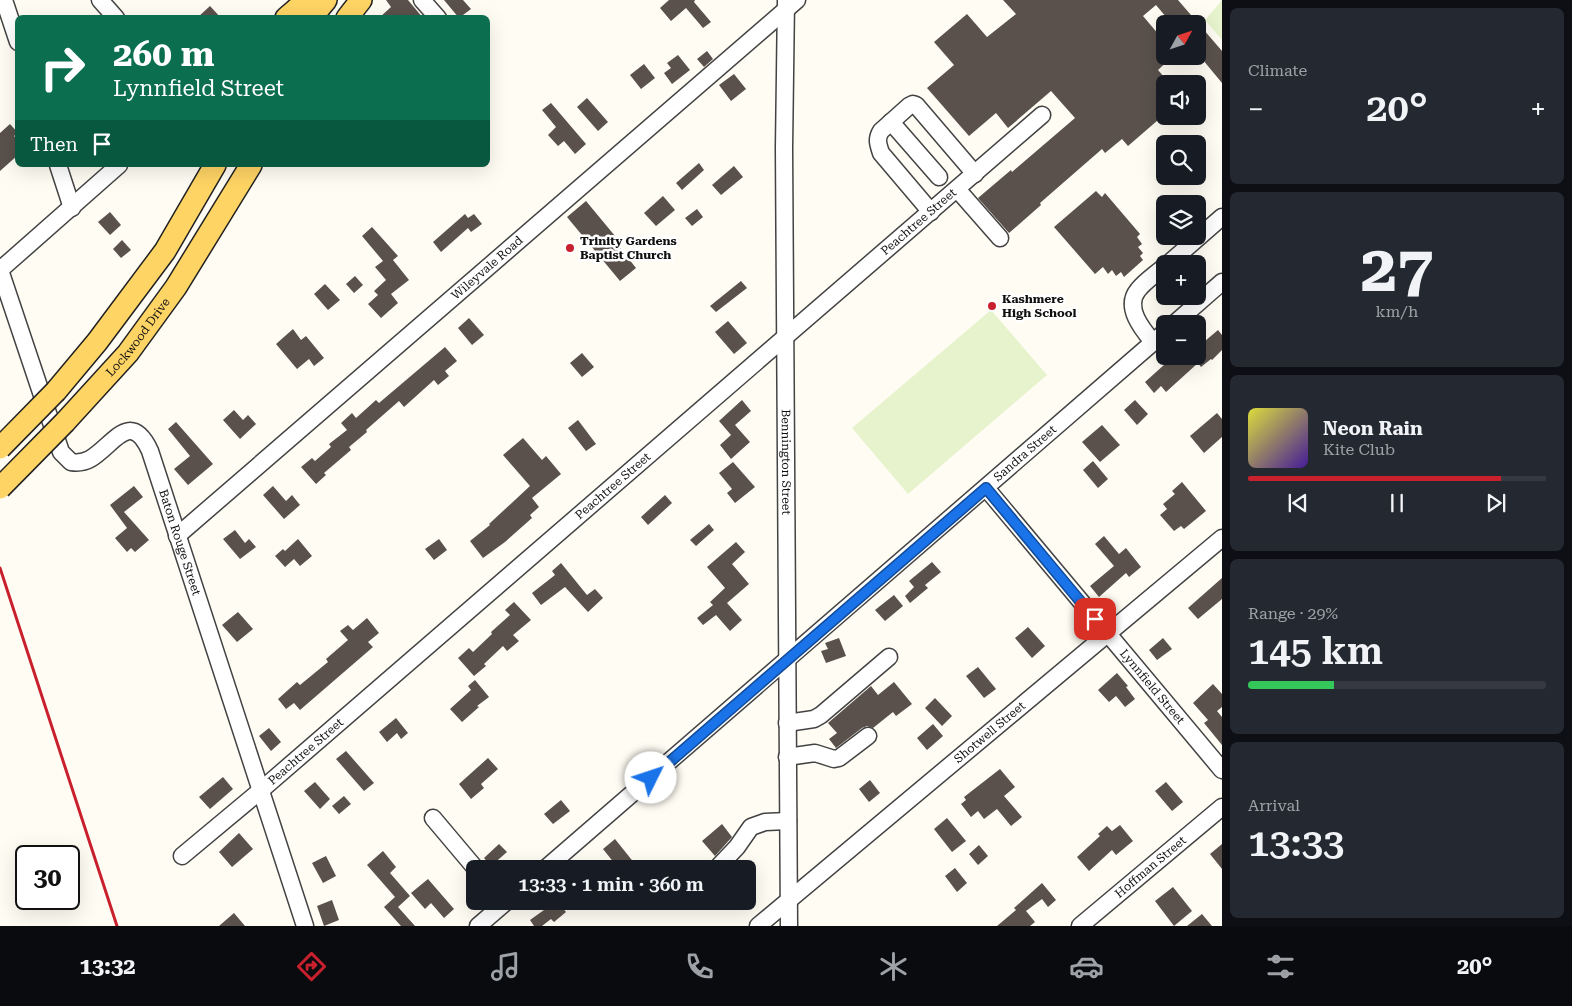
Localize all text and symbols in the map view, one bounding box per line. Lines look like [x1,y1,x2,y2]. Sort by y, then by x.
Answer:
north arrow [1156,15,1206,65]
map controls [1156,15,1206,365]
text: 260 m [113,34,214,75]
icon: right [30,35,95,100]
text: Climate [1248,61,1307,80]
button: sound [1156,75,1206,125]
text: Lynnfield Street [113,76,284,101]
text: 20° [1366,86,1428,130]
text: − [1248,93,1264,126]
text: + [1530,93,1546,126]
icon: arrive [88,130,116,158]
text: Then [30,133,78,156]
button: search [1156,135,1206,185]
street label: Peachtree Street [878,185,959,258]
button: layers [1156,195,1206,245]
text: 27 [1361,231,1433,307]
street label: Wileyvale Road [449,233,526,302]
place label: Trinity Gardens Baptist Church [580,234,677,262]
marker: Trinity Gardens Baptist Church [564,242,576,254]
button: + [1156,255,1206,305]
place label: Kashmere High School [1002,292,1077,320]
street label: Lockwood Drive [103,295,173,379]
marker: Kashmere High School [986,300,998,312]
text: km/h [1376,302,1418,321]
button: − [1156,315,1206,365]
street label: Bennington Street [779,409,793,515]
text: Neon Rain [1323,417,1423,440]
street label: Sandra Street [991,422,1060,484]
text: Kite Club [1323,440,1395,459]
street label: Peachtree Street [572,449,654,522]
street label: Baton Rouge Street [156,488,204,598]
icon: previous [1284,489,1312,517]
icon: pause [1383,489,1411,517]
icon: next [1482,489,1510,517]
pin [1074,598,1116,640]
text: Range · 29% [1248,604,1338,623]
icon: arrive [1081,605,1109,633]
text: 145 km [1248,629,1383,673]
street label: Lynnfield Street [1117,646,1188,727]
street label: Shotwell Street [951,698,1028,766]
street label: Peachtree Street [265,715,347,788]
position arrow [624,751,676,803]
text: Arrival [1248,796,1300,815]
text: 13:33 [1248,821,1344,865]
street label: Hoffman Street [1112,833,1189,901]
speed limit sign: 30 [15,845,80,910]
text: 13:33 · 1 min · 360 m [518,873,704,896]
icon: directions [294,949,329,984]
icon: music [488,949,523,984]
icon: phone [682,949,717,984]
icon: climate [876,949,911,984]
icon: car [1069,949,1104,984]
icon: filters [1263,949,1298,984]
text: 13:32 [79,954,136,979]
text: 20° [1457,954,1493,979]

